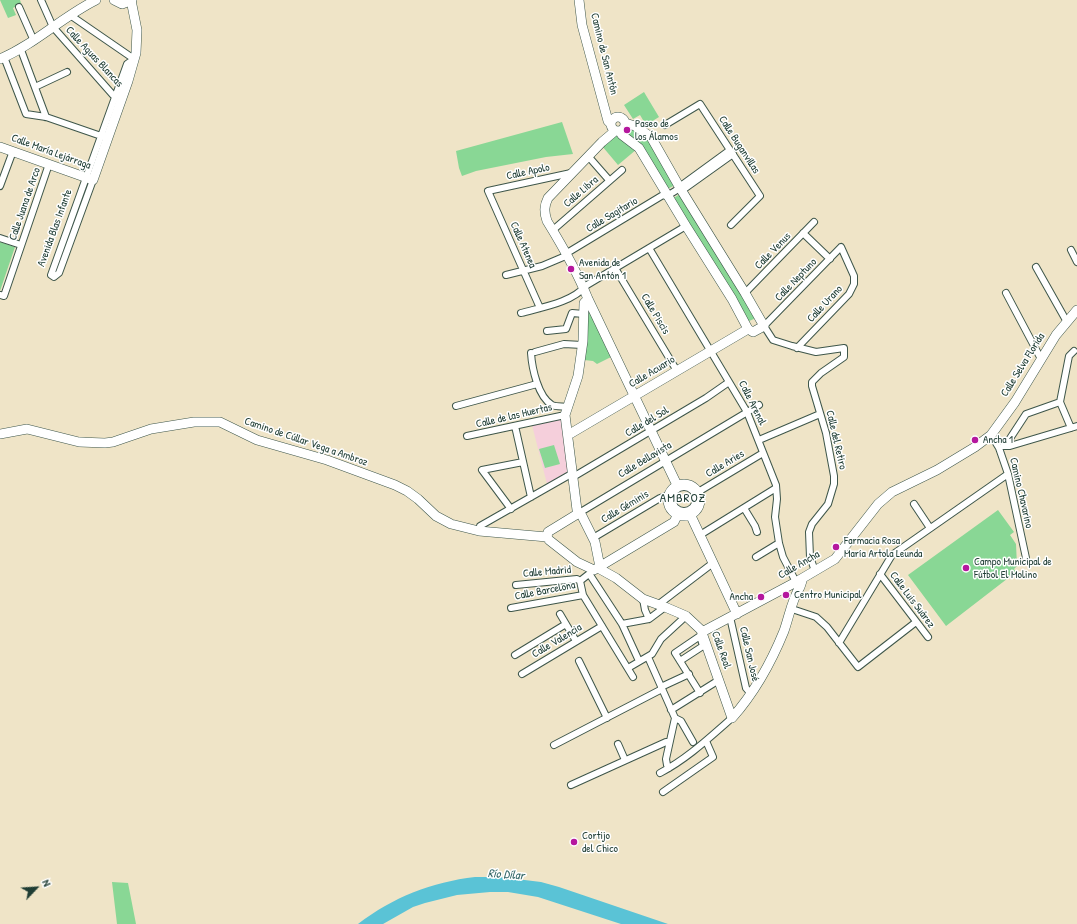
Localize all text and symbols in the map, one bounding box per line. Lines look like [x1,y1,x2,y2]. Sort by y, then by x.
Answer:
street label: Camino de San Antón [587,12,621,96]
street label: Calle Aguas Blancas [62,24,126,90]
street label: Calle Buganvillas [715,114,763,176]
place label: Paseo de los Álamos [635,117,678,143]
marker: Paseo de los Álamos [622,125,632,135]
street label: Calle María Lejárraga [9,131,93,173]
street label: Calle Apolo [505,161,551,183]
street label: Calle Juana de Arco [6,166,44,242]
street label: Calle Libra [561,173,601,211]
street label: Avenida Blas Infante [35,188,75,268]
street label: Calle Sagitario [584,194,640,236]
street label: Calle Atenea [507,220,539,270]
street label: Calle Venus [752,230,794,272]
place label: Avenida de San Antón 1 [579,256,626,282]
street label: Calle Neptuno [772,256,820,304]
marker: Avenida de San Antón 1 [566,264,576,274]
street label: Calle Urano [804,283,846,325]
street label: Calle Piscis [638,291,672,337]
street label: Calle Selva Florida [998,331,1048,399]
street label: Calle Acuario [627,353,677,391]
street label: Calle Arenal [735,379,769,427]
street label: Calle de las Huertas [475,401,553,431]
street label: Calle del Sol [623,404,671,440]
street label: Calle del Retiro [823,409,849,471]
street label: Camino de Cúllar Vega a Ambroz [243,415,369,469]
place label: Ancha 1 [983,433,1013,447]
marker: Ancha 1 [970,435,980,445]
street label: Calle Bellavista [616,439,674,481]
street label: Calle Aries [703,447,747,481]
street label: Camino Chavarino [1006,456,1036,530]
street label: Calle Géminis [599,488,651,526]
district label: AMBROZ [660,491,706,507]
place label: Farmacia Rosa María Artola Leunda [844,534,922,560]
marker: Farmacia Rosa María Artola Leunda [831,542,841,552]
street label: Calle Ancha [776,548,822,582]
place label: Campo Municipal de Fútbol El Molino [974,555,1052,581]
street label: Calle Madrid [522,563,572,581]
marker: Campo Municipal de Fútbol El Molino [961,563,971,573]
street label: Calle Luis Suárez [887,569,937,631]
street label: Calle Barcelona [514,579,576,603]
place label: Centro Municipal [794,588,861,602]
place label: Ancha [729,590,753,604]
marker: Centro Municipal [781,590,791,600]
marker: Ancha [756,592,766,602]
street label: Calle Valencia [530,621,584,661]
street label: Calle San José [736,625,762,683]
street label: Calle Real [708,630,734,670]
place label: Cortijo del Chico [582,829,618,855]
marker: Cortijo del Chico [569,837,579,847]
water label: Río Dílar [487,867,525,883]
north arrow [16,868,56,908]
text: N [39,877,54,889]

